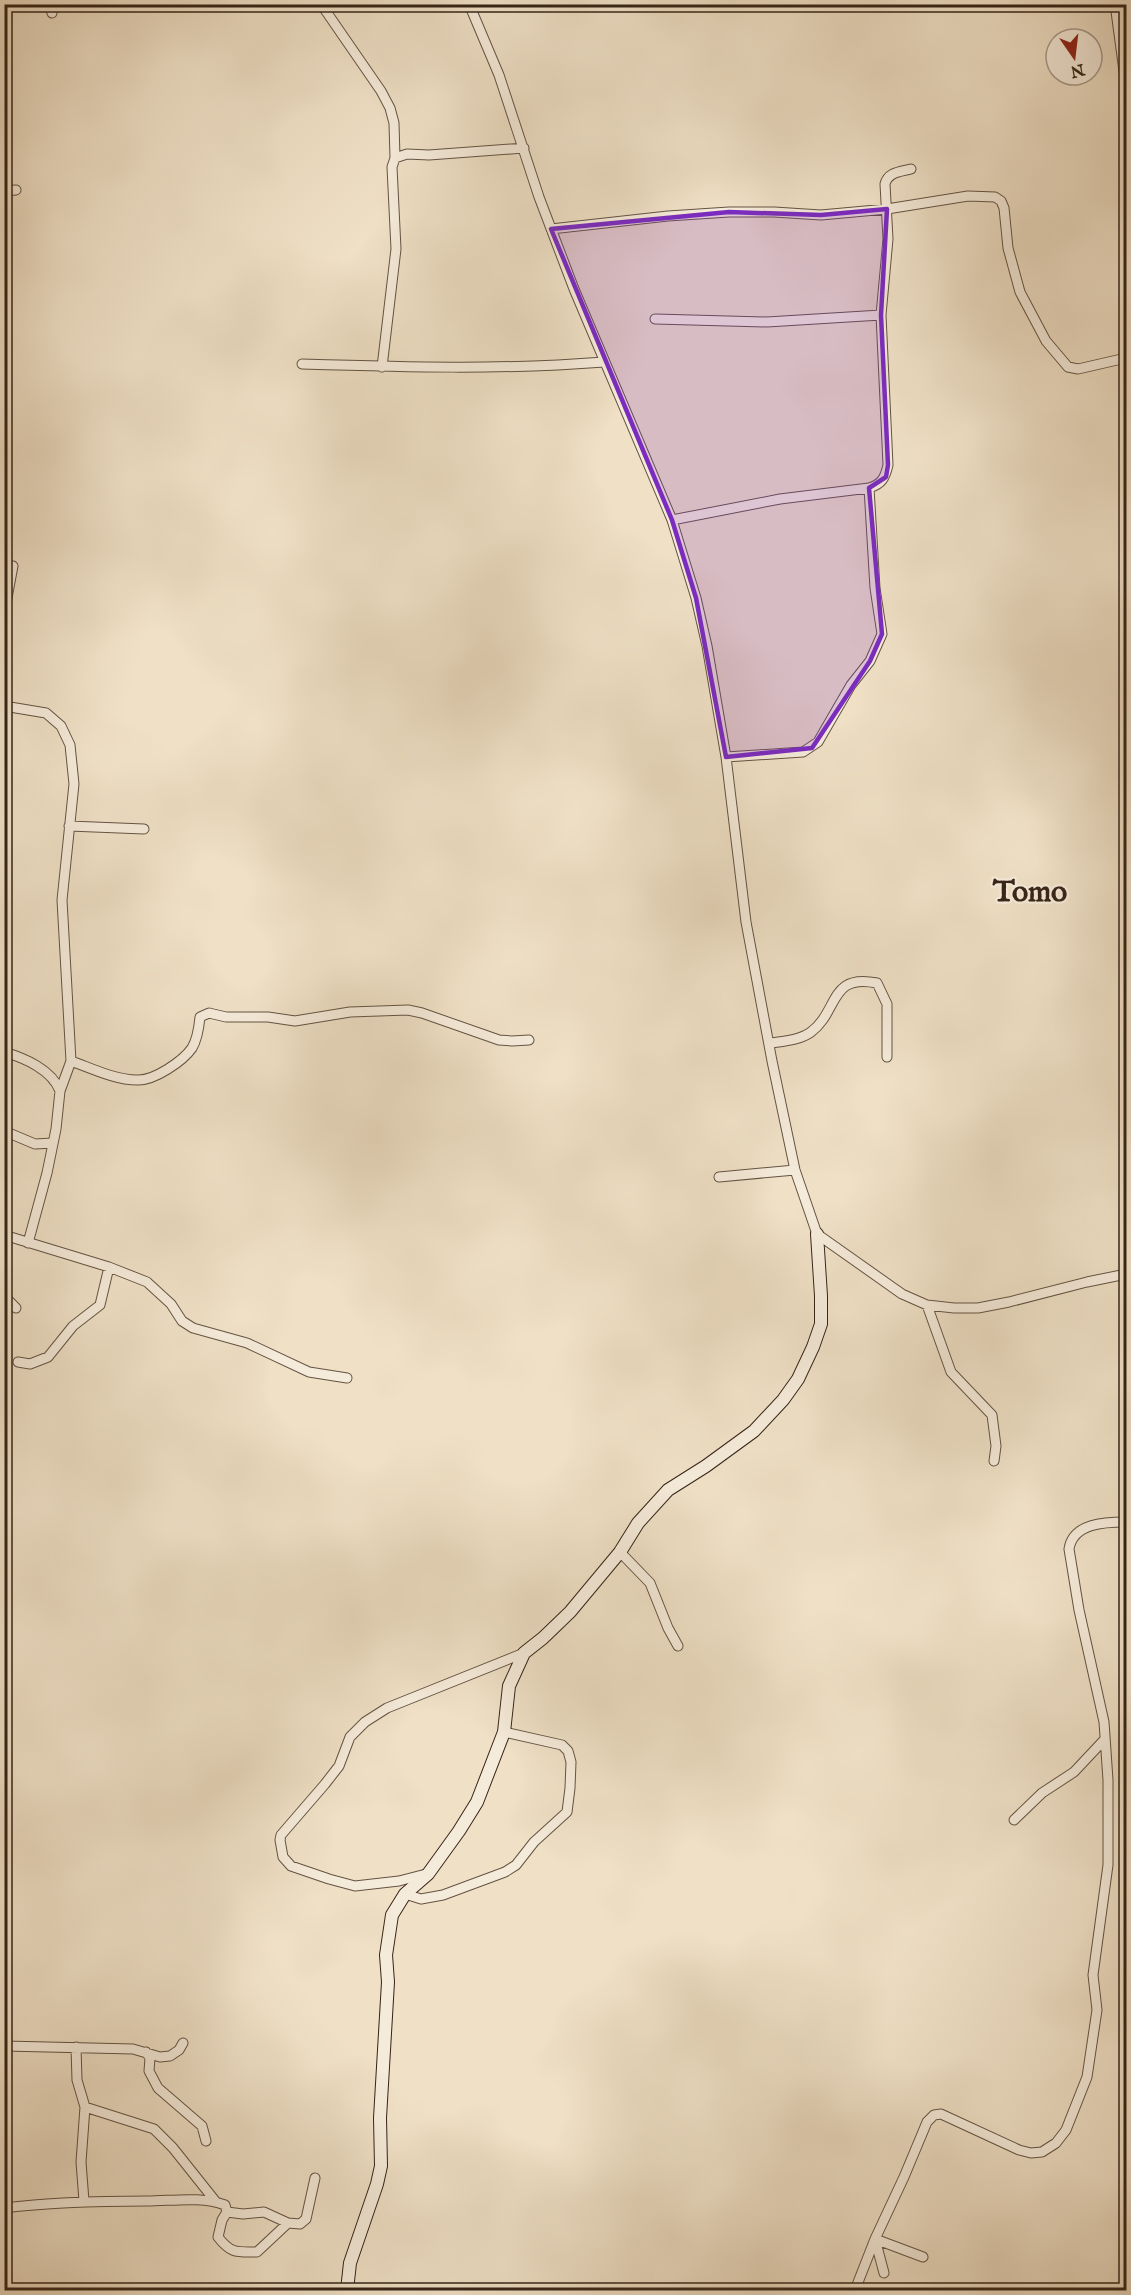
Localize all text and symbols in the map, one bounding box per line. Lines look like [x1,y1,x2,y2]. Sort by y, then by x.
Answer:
north arrow [1044,27,1104,87]
text: N [1068,58,1087,81]
district label: Tomo [992,874,1067,912]

